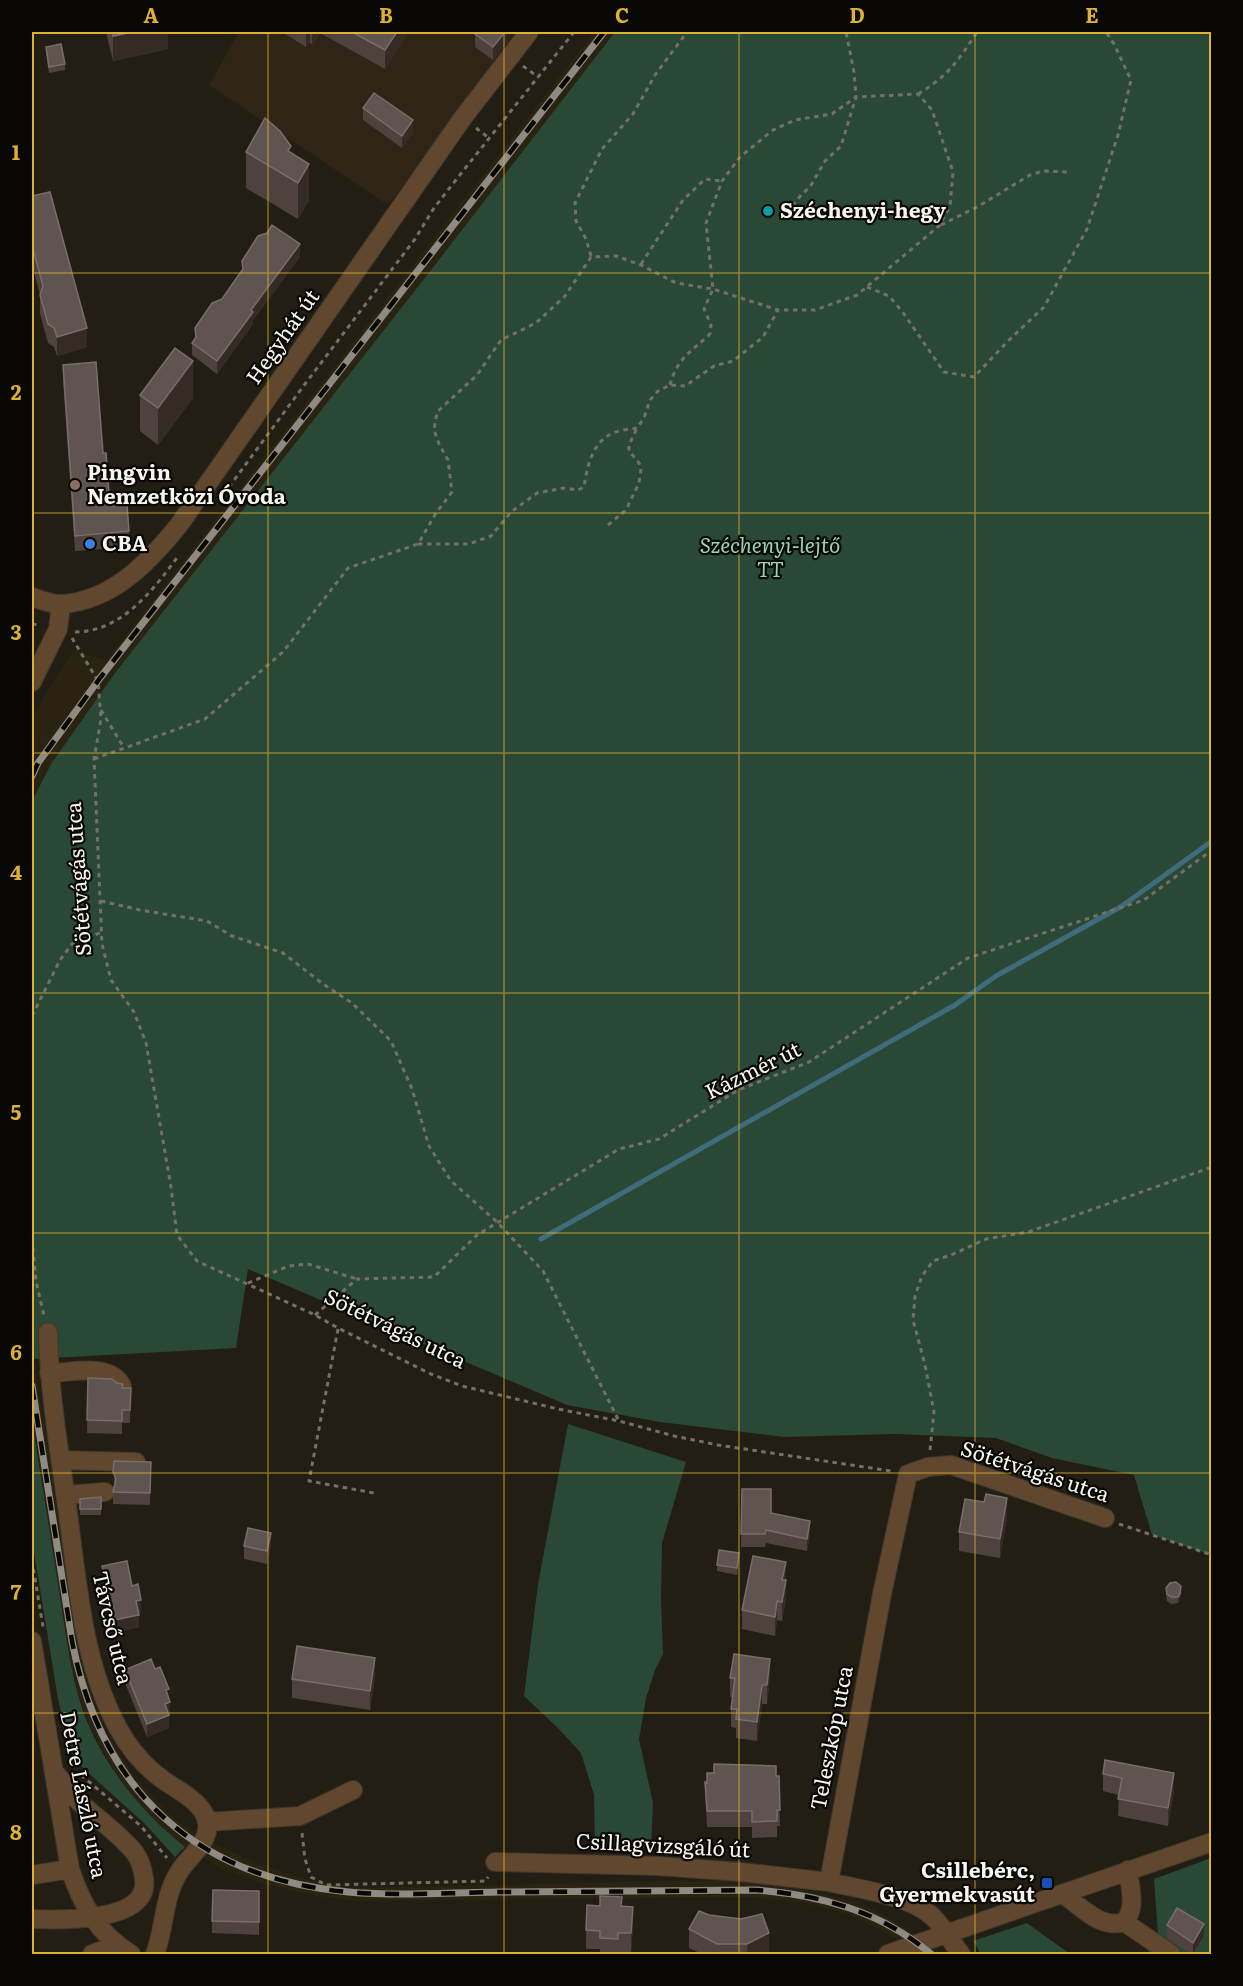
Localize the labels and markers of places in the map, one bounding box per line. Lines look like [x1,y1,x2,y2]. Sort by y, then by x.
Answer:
place label: Széchenyi-hegy [780,193,946,224]
marker: Széchenyi-hegy [761,204,775,218]
place label: Pingvin Nemzetközi Óvoda [87,455,287,510]
marker: Pingvin Nemzetközi Óvoda [68,478,82,492]
place label: CBA [102,526,147,557]
marker: CBA [83,537,97,551]
place label: Csillebérc, Gyermekvasút [879,1853,1036,1908]
marker: Csillebérc, Gyermekvasút [1040,1876,1054,1890]

